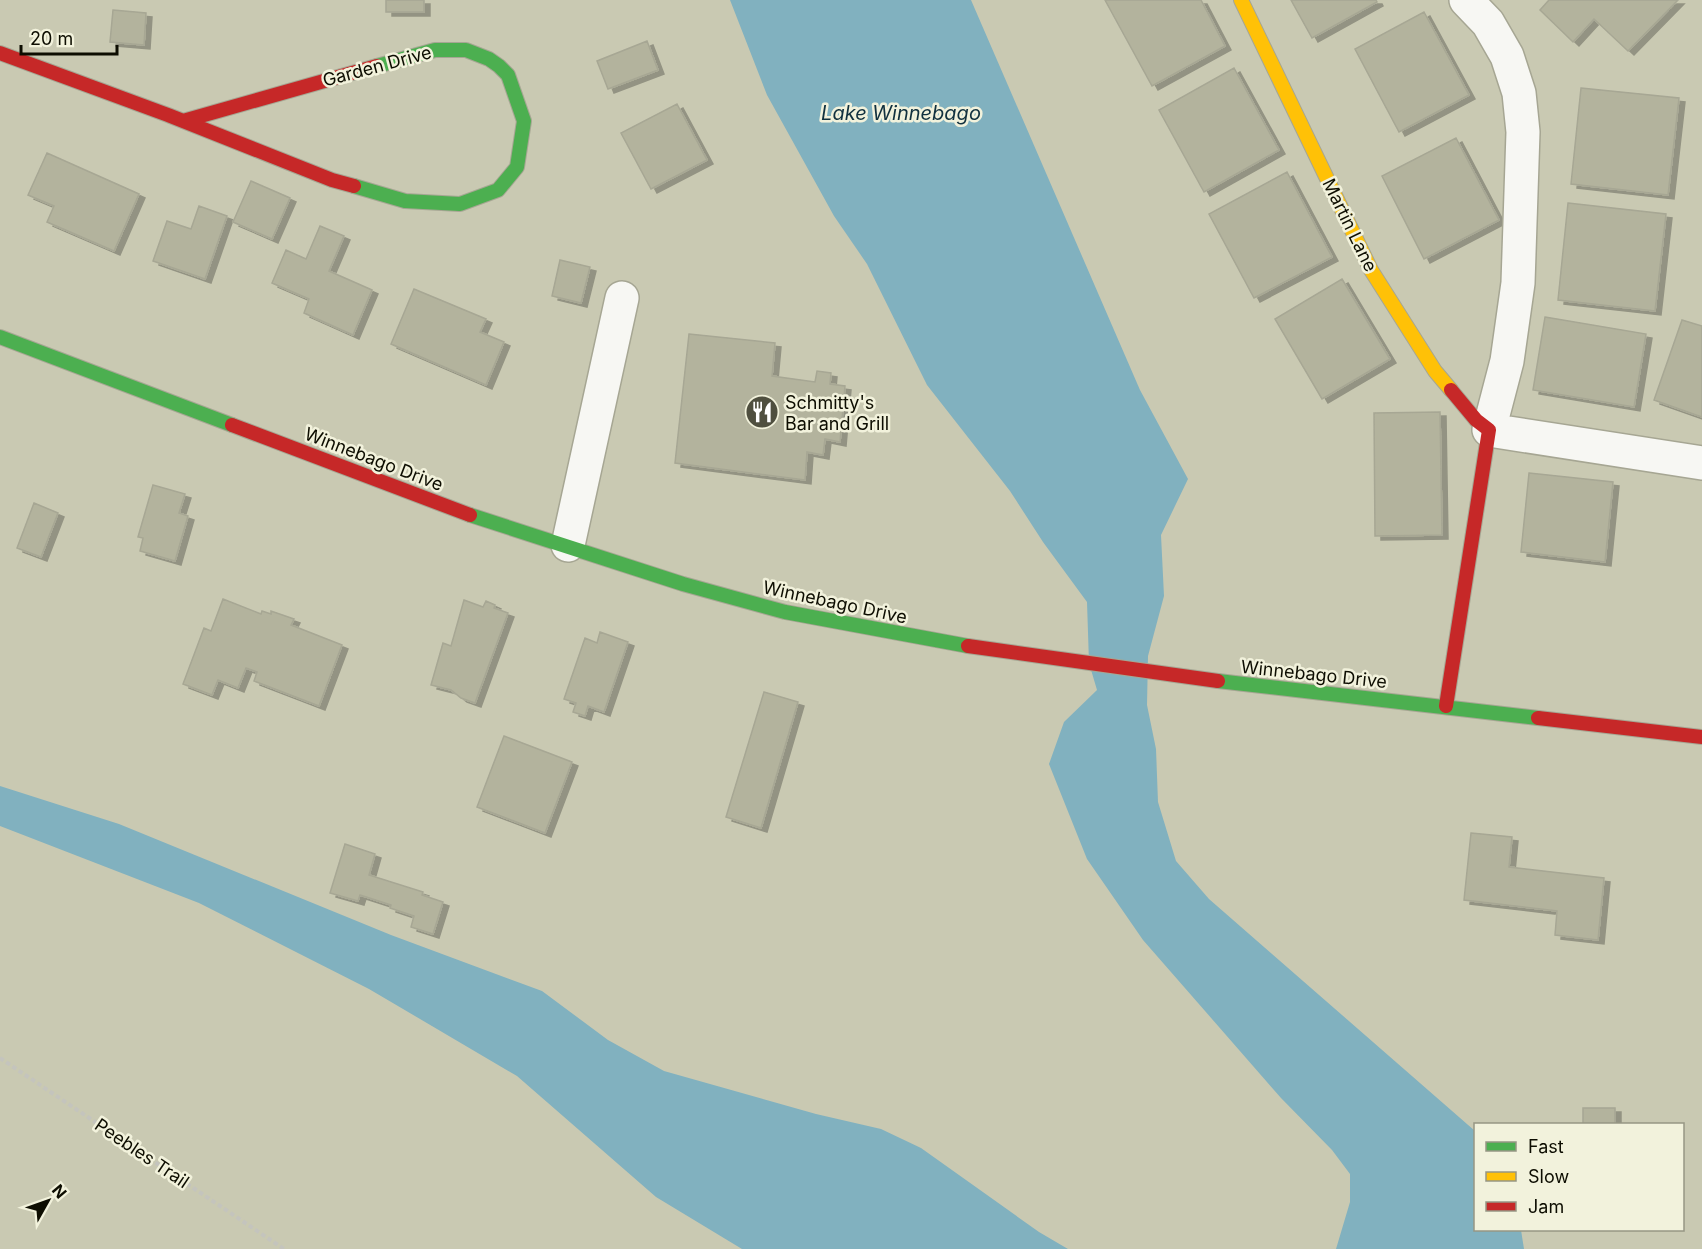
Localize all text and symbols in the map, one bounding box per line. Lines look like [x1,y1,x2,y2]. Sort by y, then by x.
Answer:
scale bar [21,18,117,56]
text: 20 m [30,28,73,49]
street label: Garden Drive [320,41,434,91]
water label: Lake Winnebago [821,101,981,125]
street label: Martin Lane [1318,175,1382,275]
place label: Schmitty's Bar and Grill [785,392,889,434]
restaurant icon: Schmitty's Bar and Grill [744,394,780,430]
street label: Winnebago Drive [302,423,446,495]
street label: Winnebago Drive [761,576,909,628]
street label: Winnebago Drive [1240,656,1388,692]
street label: Peebles Trail [91,1114,193,1192]
legend [1474,1123,1684,1231]
text: Fast [1528,1136,1564,1157]
text: Slow [1528,1166,1569,1187]
north arrow [18,1171,78,1231]
text: N [48,1180,71,1202]
text: Jam [1528,1196,1564,1217]

